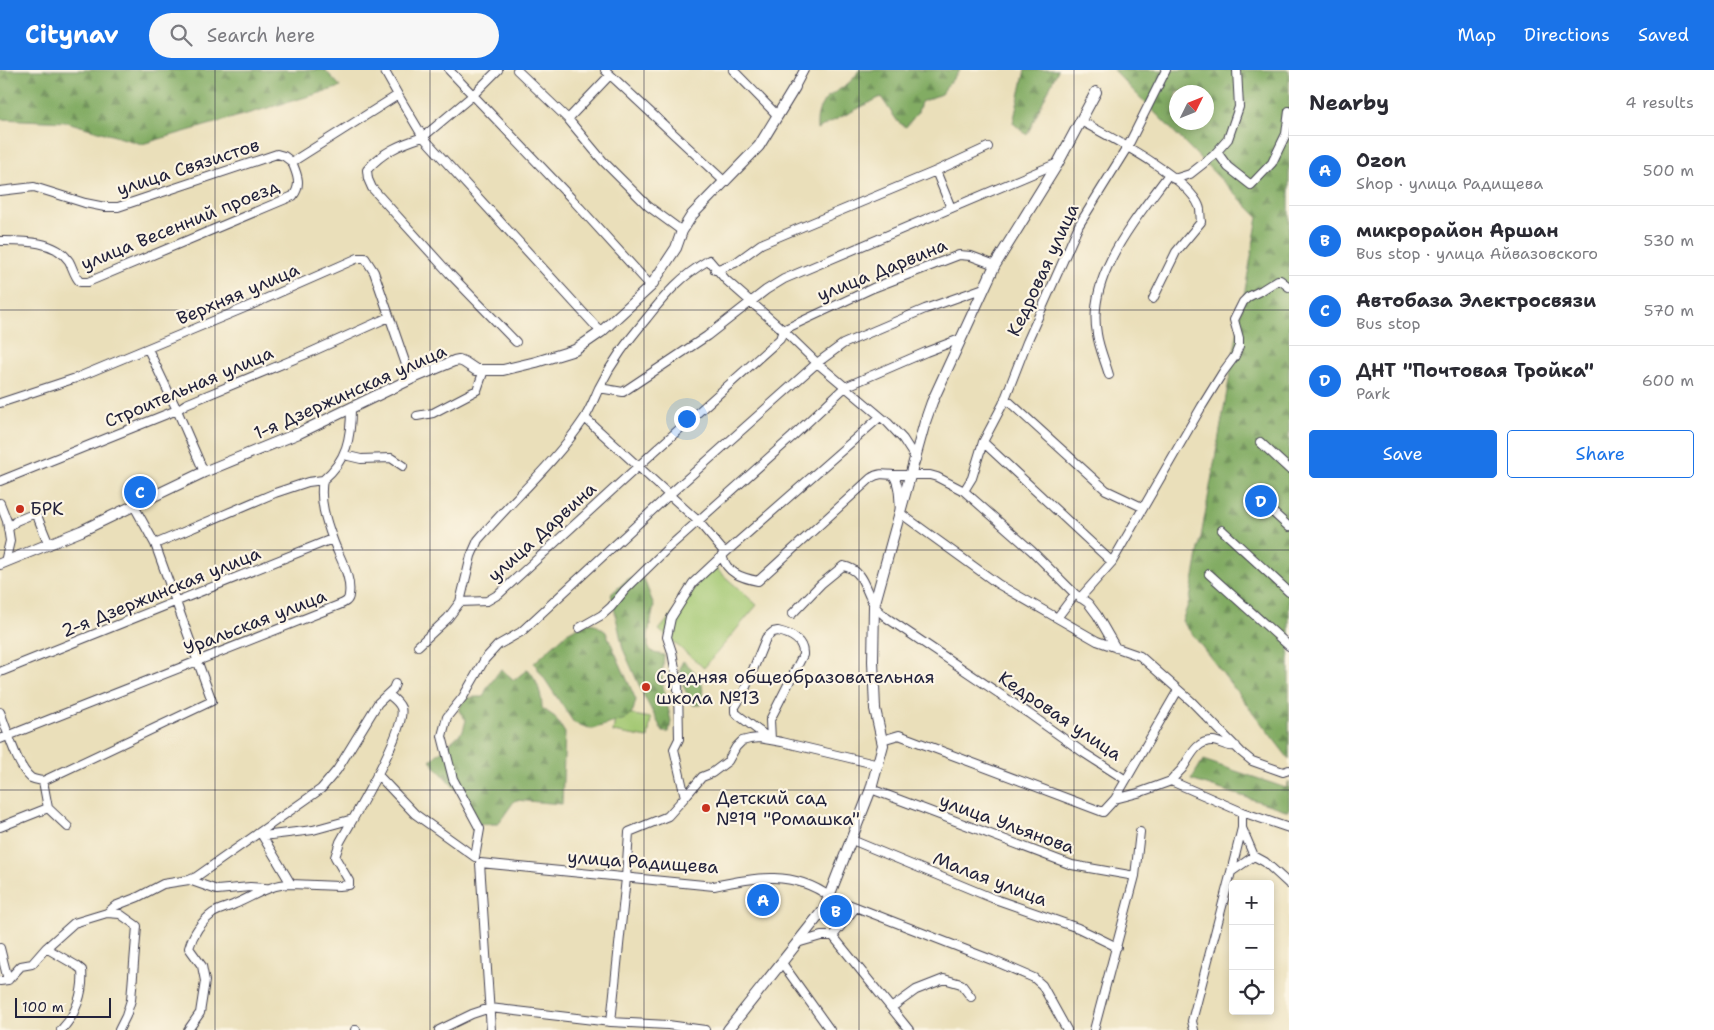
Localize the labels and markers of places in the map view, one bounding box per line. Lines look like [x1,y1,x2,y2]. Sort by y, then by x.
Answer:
pin: C [124,473,156,511]
pin: D [1245,482,1277,520]
place label: БРК [30,497,64,521]
marker: БРК [14,503,26,515]
place label: Средняя общеобразовательная школа №13 [656,665,935,710]
marker: Средняя общеобразовательная школа №13 [640,681,652,693]
place label: Детский сад №19 "Ромашка" [716,786,860,831]
marker: Детский сад №19 "Ромашка" [700,802,712,814]
pin: A [747,881,779,919]
pin: B [820,892,852,930]

